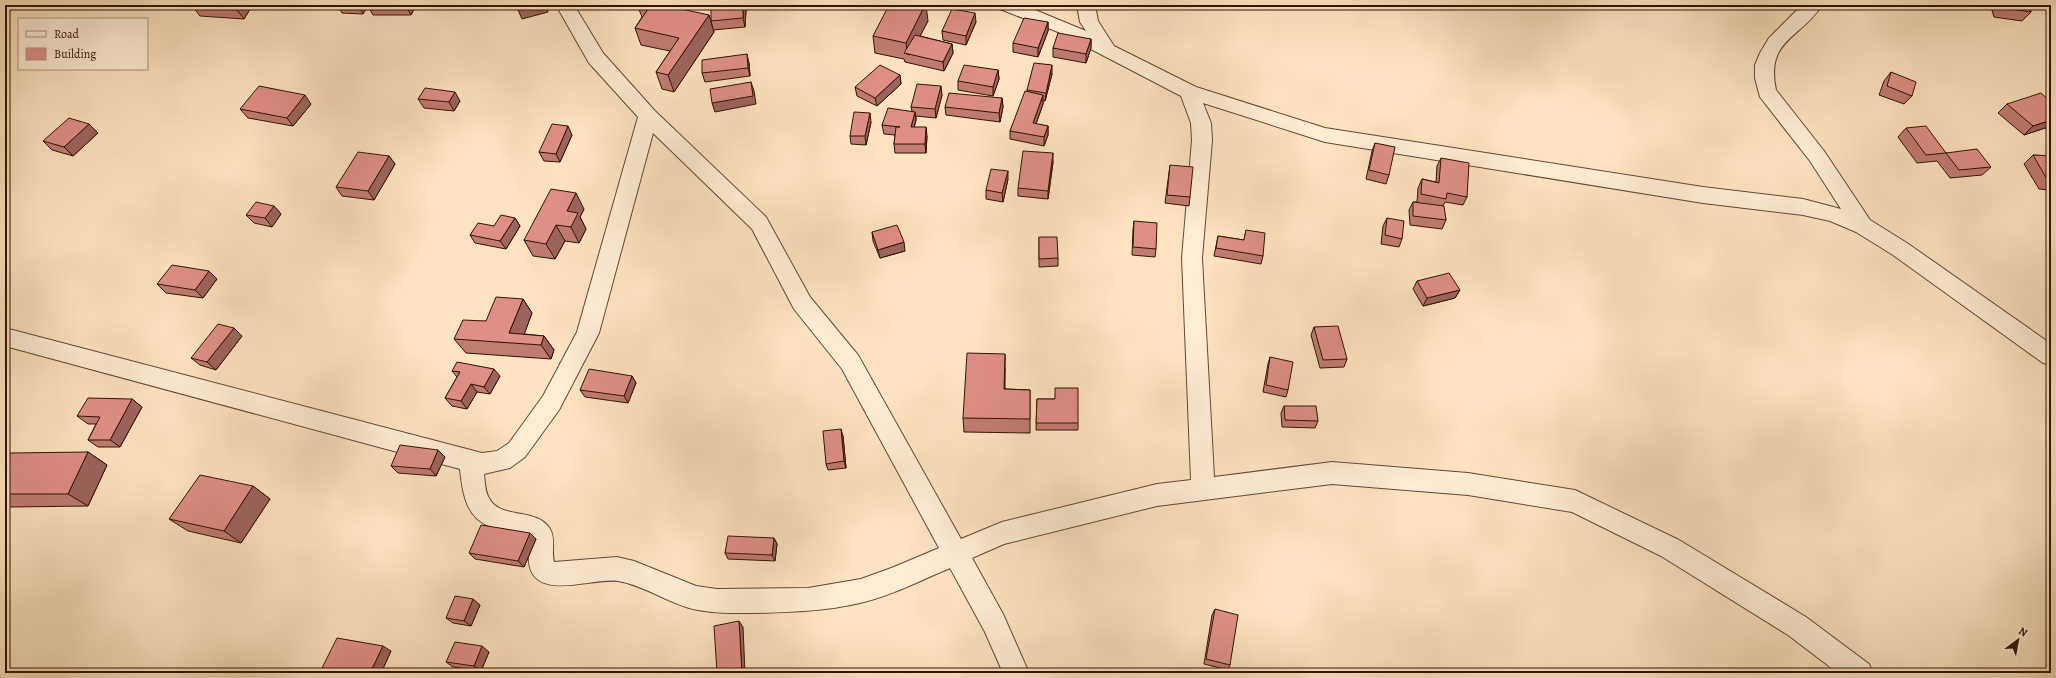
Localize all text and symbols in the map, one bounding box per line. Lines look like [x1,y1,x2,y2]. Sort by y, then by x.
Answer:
legend [18,18,148,70]
text: Road [54,26,80,42]
text: Building [54,46,96,62]
north arrow [1998,620,2038,660]
text: N [2016,623,2030,640]

